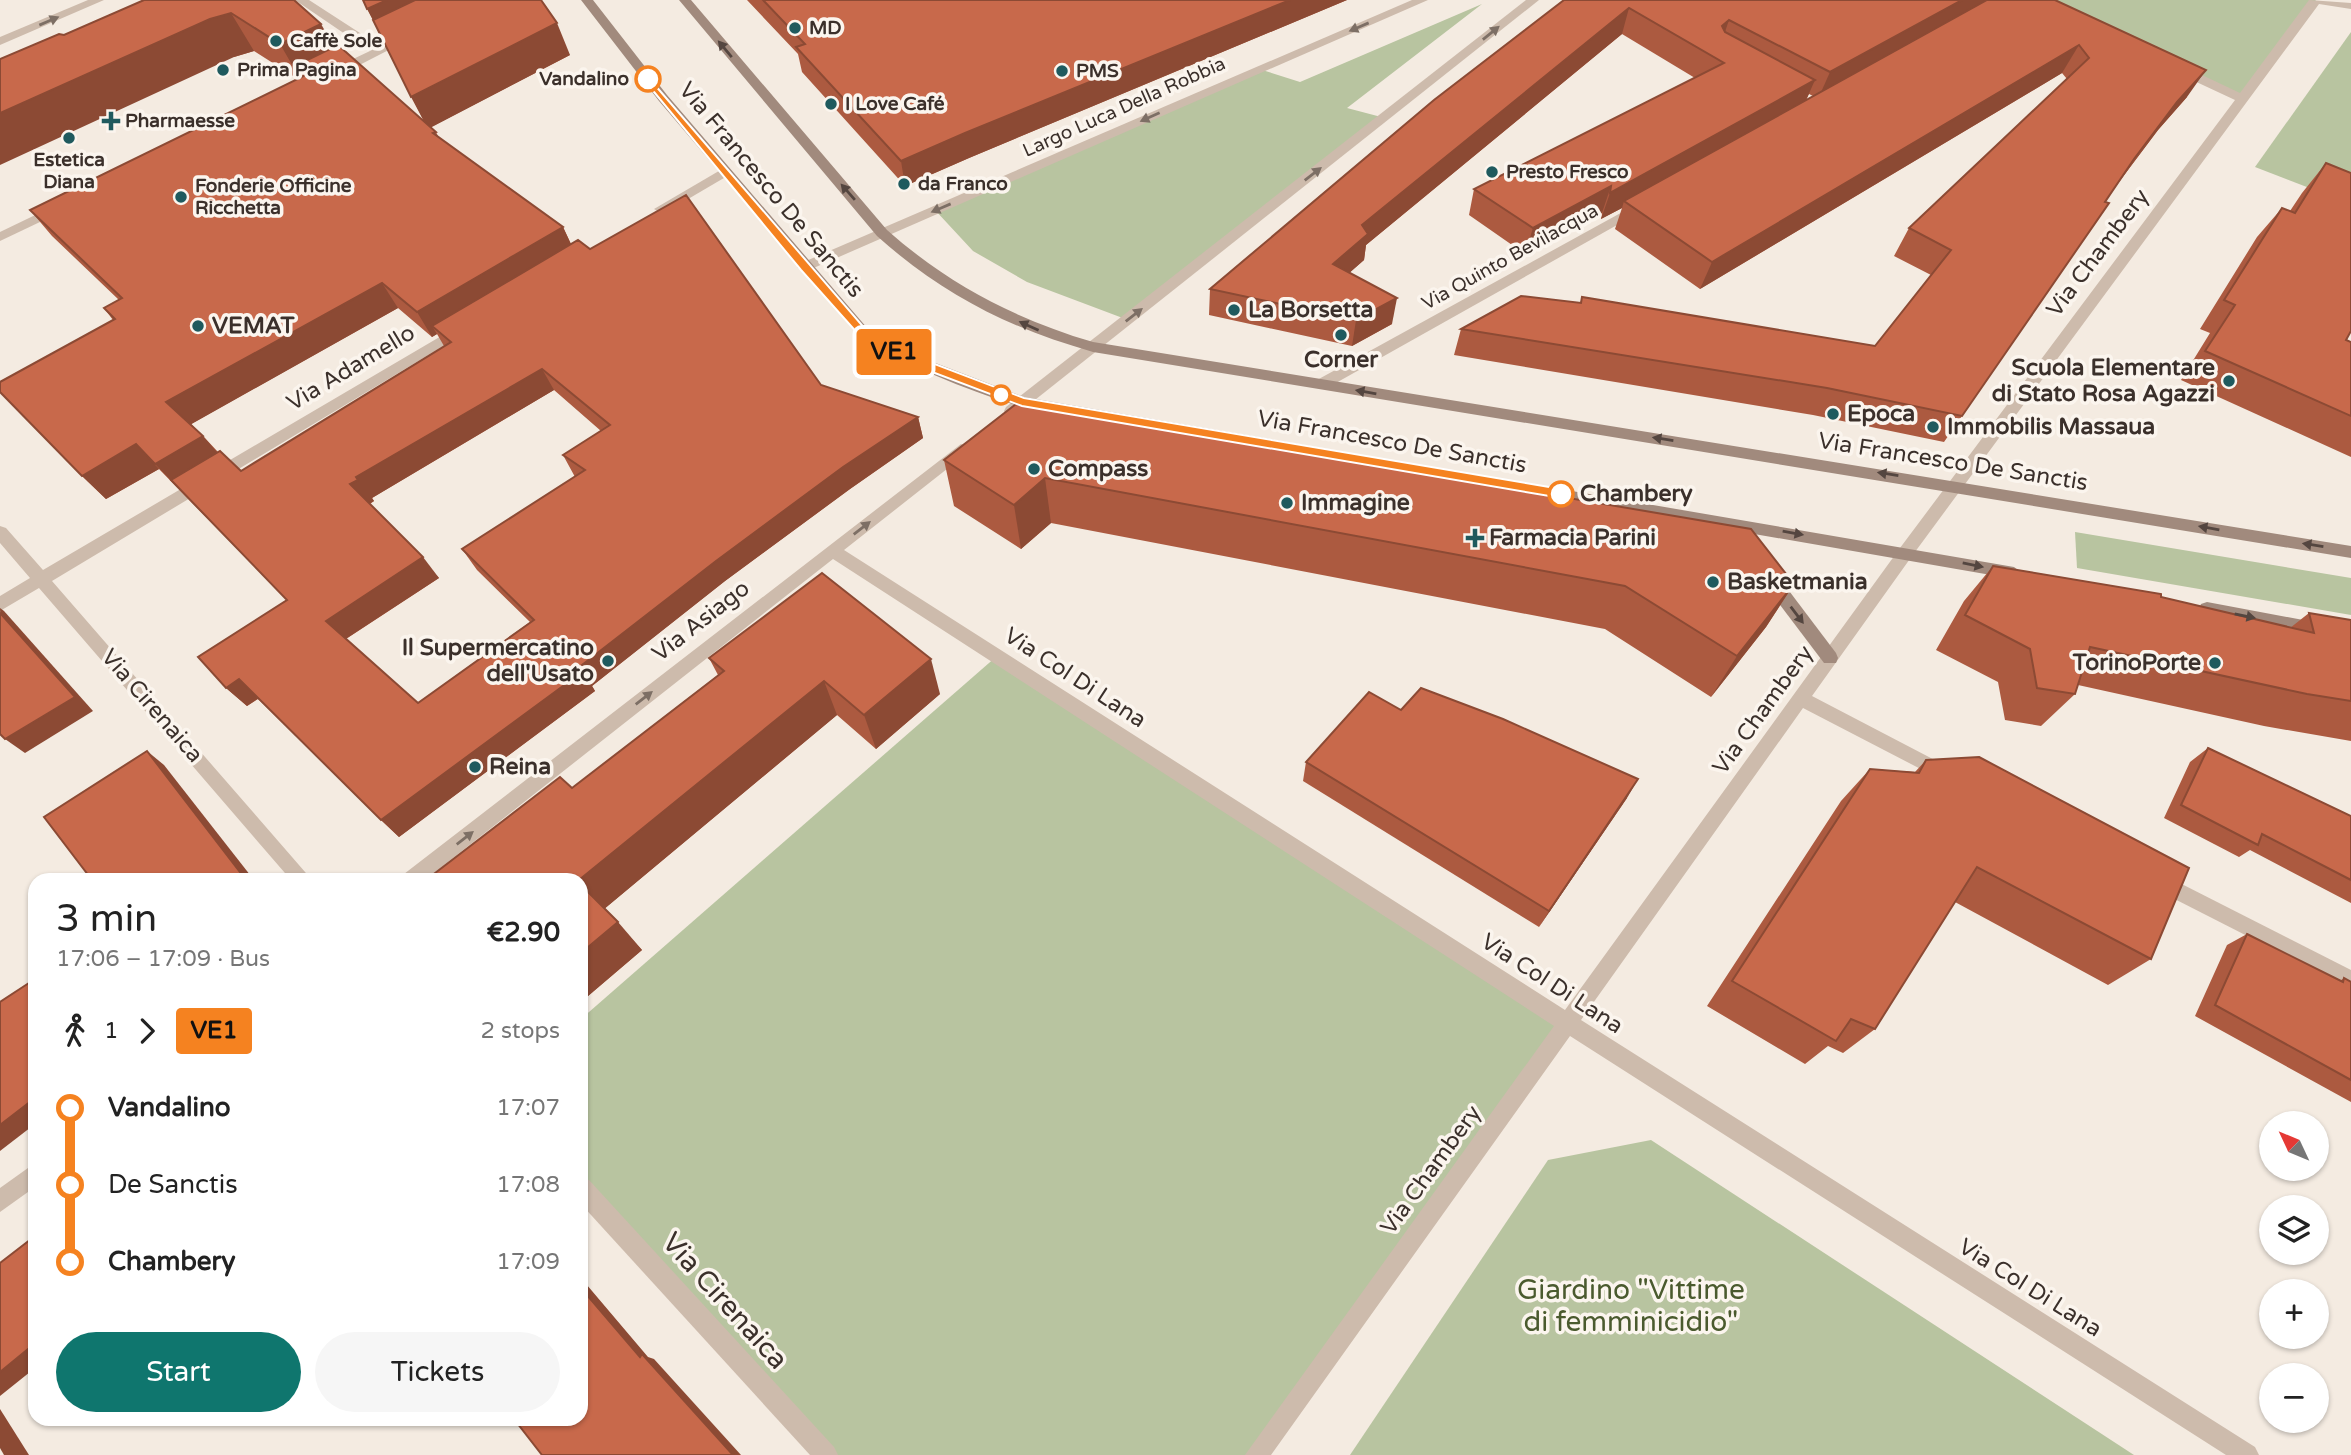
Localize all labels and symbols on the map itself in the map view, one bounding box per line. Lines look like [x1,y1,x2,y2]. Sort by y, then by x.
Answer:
one-way arrow [39,15,59,27]
place label: MD [809,17,842,39]
marker: MD [787,20,803,36]
one-way arrow [1348,21,1369,32]
one-way arrow [1482,26,1500,41]
place label: Caffè Sole [290,30,382,52]
marker: Caffè Sole [268,33,284,49]
one-way arrow [718,40,733,58]
street label: Largo Luca Della Robbia [1019,52,1229,162]
place label: Prima Pagina [237,59,357,82]
place label: PMS [1076,60,1119,82]
marker: Prima Pagina [215,62,231,78]
marker: PMS [1054,63,1070,79]
marker: Vandalino [635,66,661,92]
place label: Vandalino [539,68,629,90]
street label: Via Francesco De Sanctis [673,77,869,303]
place label: I Love Café [845,93,945,115]
marker: I Love Café [823,96,839,112]
place label: Pharmaesse [125,110,235,132]
one-way arrow [1140,111,1160,123]
marker: Pharmaesse [103,113,119,129]
marker: Estetica Diana [61,130,77,146]
place label: Estetica Diana [33,149,105,193]
place label: Presto Fresco [1506,161,1629,183]
marker: Presto Fresco [1484,164,1500,180]
one-way arrow [1303,167,1321,182]
place label: da Franco [918,173,1008,195]
place label: Fonderie Officine Ricchetta [195,175,352,219]
marker: da Franco [896,176,912,192]
street label: Via Chambery [2041,183,2155,323]
one-way arrow [841,184,856,201]
marker: Fonderie Officine Ricchetta [173,189,189,205]
street label: Via Quinto Bevilacqua [1418,199,1602,315]
one-way arrow [931,202,952,213]
place label: La Borsetta [1248,296,1373,324]
marker: La Borsetta [1226,302,1242,318]
one-way arrow [1125,309,1143,323]
place label: VEMAT [212,312,296,340]
marker: VEMAT [190,318,206,334]
street label: Via Adamello [282,319,420,417]
one-way arrow [1018,320,1039,331]
marker: Corner [1333,327,1349,343]
line badge: VE1 [854,329,934,375]
place label: Corner [1304,346,1379,374]
place label: Scuola Elementare di Stato Rosa Agazzi [1992,354,2215,408]
marker: Scuola Elementare di Stato Rosa Agazzi [2221,373,2237,389]
unlabelled marker [991,385,1011,405]
one-way arrow [1355,386,1377,397]
place label: Epoca [1847,400,1915,428]
street label: Via Francesco De Sanctis [1255,405,1529,479]
marker: Epoca [1825,406,1841,422]
place label: Immobilis Massaua [1947,413,2155,441]
marker: Immobilis Massaua [1925,419,1941,435]
street label: Via Francesco De Sanctis [1816,427,2090,497]
one-way arrow [1652,433,1674,444]
place label: Compass [1048,455,1148,483]
marker: Compass [1026,461,1042,477]
one-way arrow [1877,469,1899,480]
place label: Chambery [1580,480,1693,508]
marker: Chambery [1548,481,1574,507]
place label: Immagine [1301,489,1410,517]
marker: Immagine [1279,495,1295,511]
one-way arrow [853,521,871,536]
one-way arrow [2198,522,2220,533]
place label: Farmacia Parini [1489,524,1656,552]
one-way arrow [1782,528,1804,539]
marker: Farmacia Parini [1467,530,1483,546]
one-way arrow [2302,539,2324,550]
one-way arrow [1962,560,1984,571]
place label: Basketmania [1727,568,1868,596]
street label: Via Asiago [647,574,755,668]
marker: Basketmania [1705,574,1721,590]
one-way arrow [1790,605,1804,624]
one-way arrow [2234,611,2256,622]
street label: Via Col Di Lana [999,622,1151,734]
place label: Il Supermercatino dell'Usato [402,634,594,688]
street label: Via Chambery [1707,640,1819,780]
street label: Via Cirenaica [95,643,209,769]
place label: TorinoPorte [2072,649,2201,677]
marker: Il Supermercatino dell'Usato [600,653,616,669]
marker: TorinoPorte [2207,655,2223,671]
one-way arrow [635,691,653,706]
place label: Reina [489,753,551,781]
marker: Reina [467,759,483,775]
one-way arrow [456,832,474,846]
street label: Via Col Di Lana [1476,928,1628,1040]
street label: Via Chambery [1375,1100,1487,1240]
north arrow [2259,1111,2329,1181]
street label: Via Cirenaica [655,1226,795,1376]
street label: Via Col Di Lana [1953,1233,2107,1343]
park label: Giardino "Vittime di femminicidio" [1517,1273,1745,1339]

